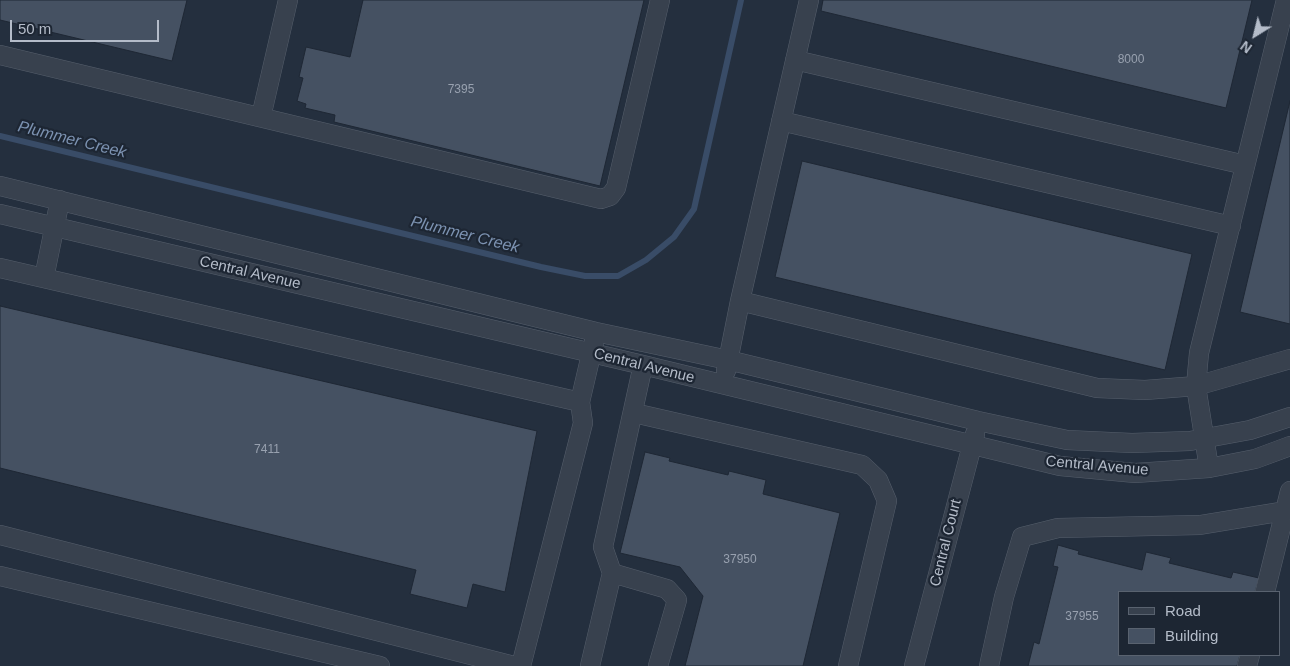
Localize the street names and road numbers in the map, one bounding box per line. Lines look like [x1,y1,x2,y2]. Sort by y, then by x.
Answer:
street label: Central Avenue [198,253,302,293]
street label: Central Avenue [592,345,696,387]
street label: Central Avenue [1045,453,1149,479]
street label: Central Court [926,498,966,588]

